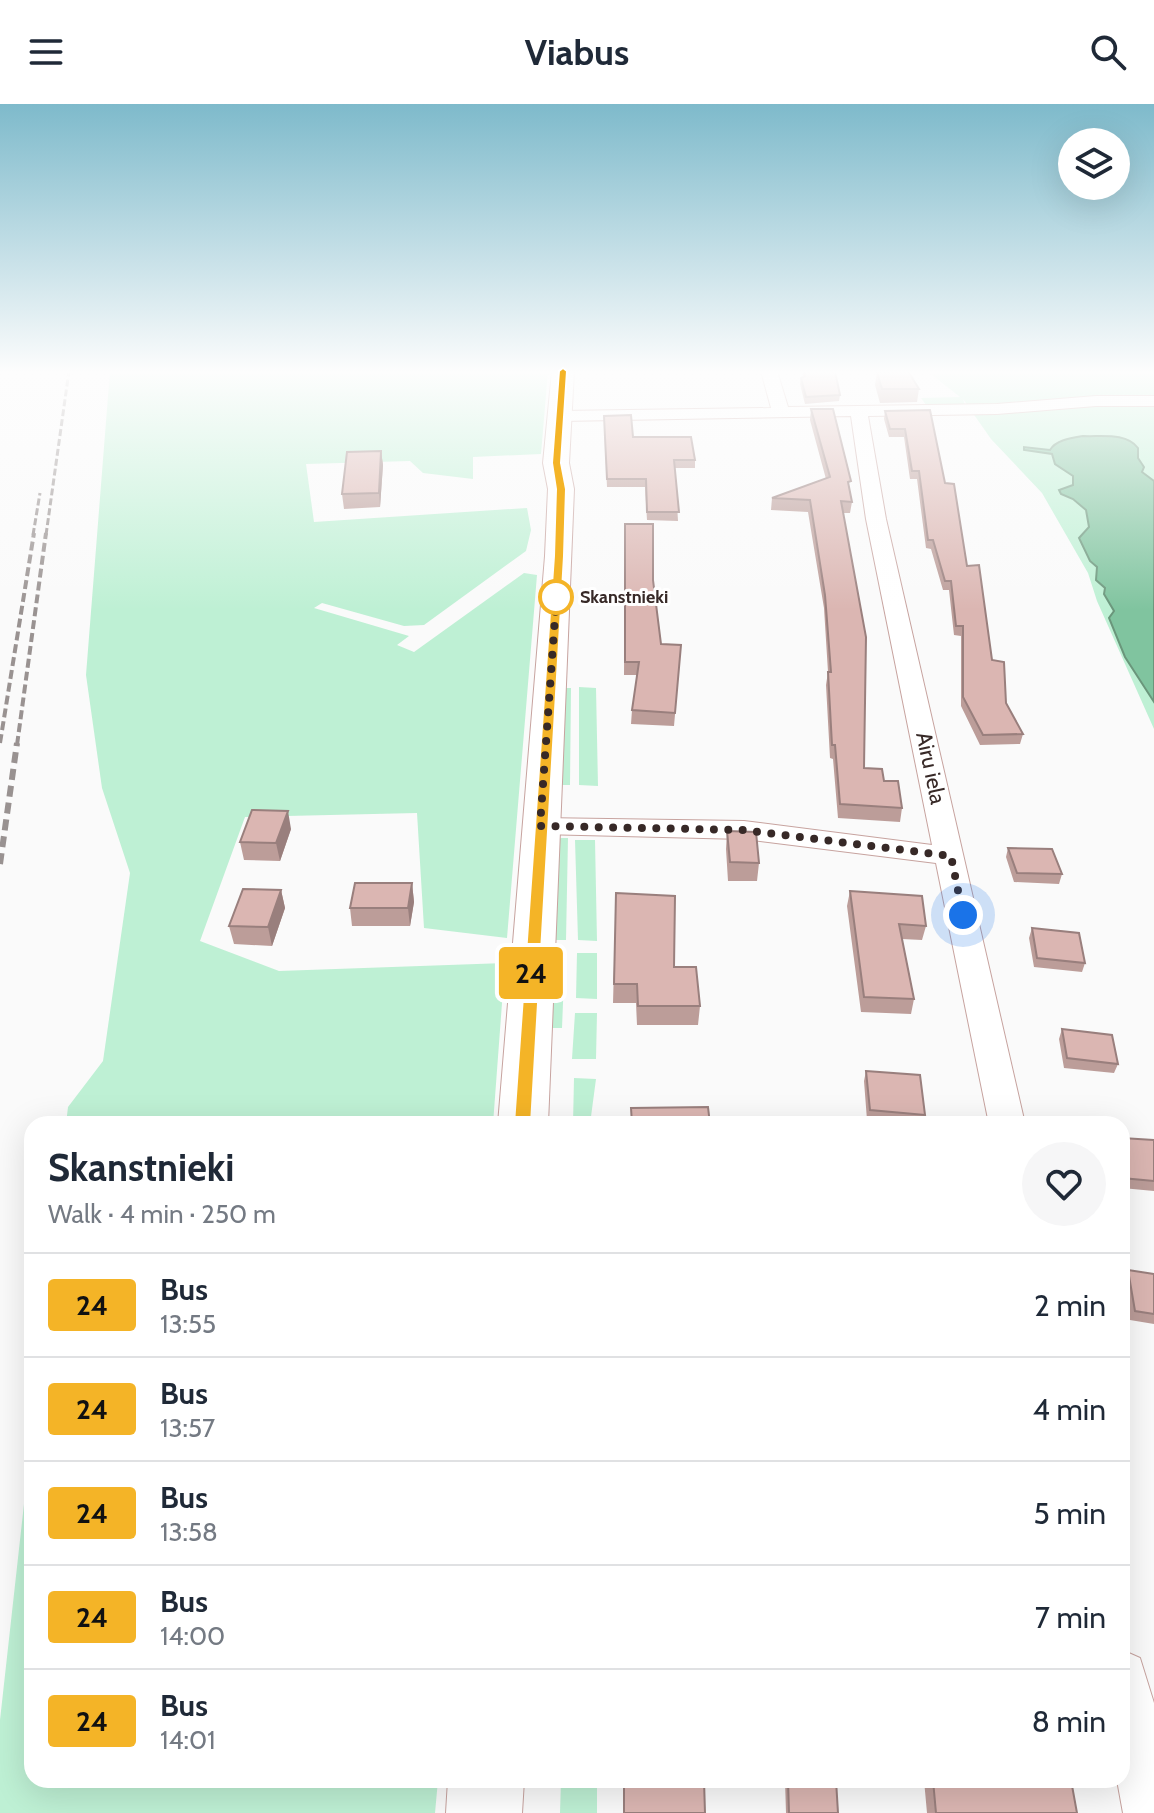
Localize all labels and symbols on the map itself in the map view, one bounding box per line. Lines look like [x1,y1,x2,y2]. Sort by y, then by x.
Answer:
marker: Skanstnieki [539,580,573,614]
place label: Skanstnieki [580,586,668,608]
street label: Airu iela [910,729,952,807]
your location [943,895,983,935]
line badge: 24 [495,947,567,999]

